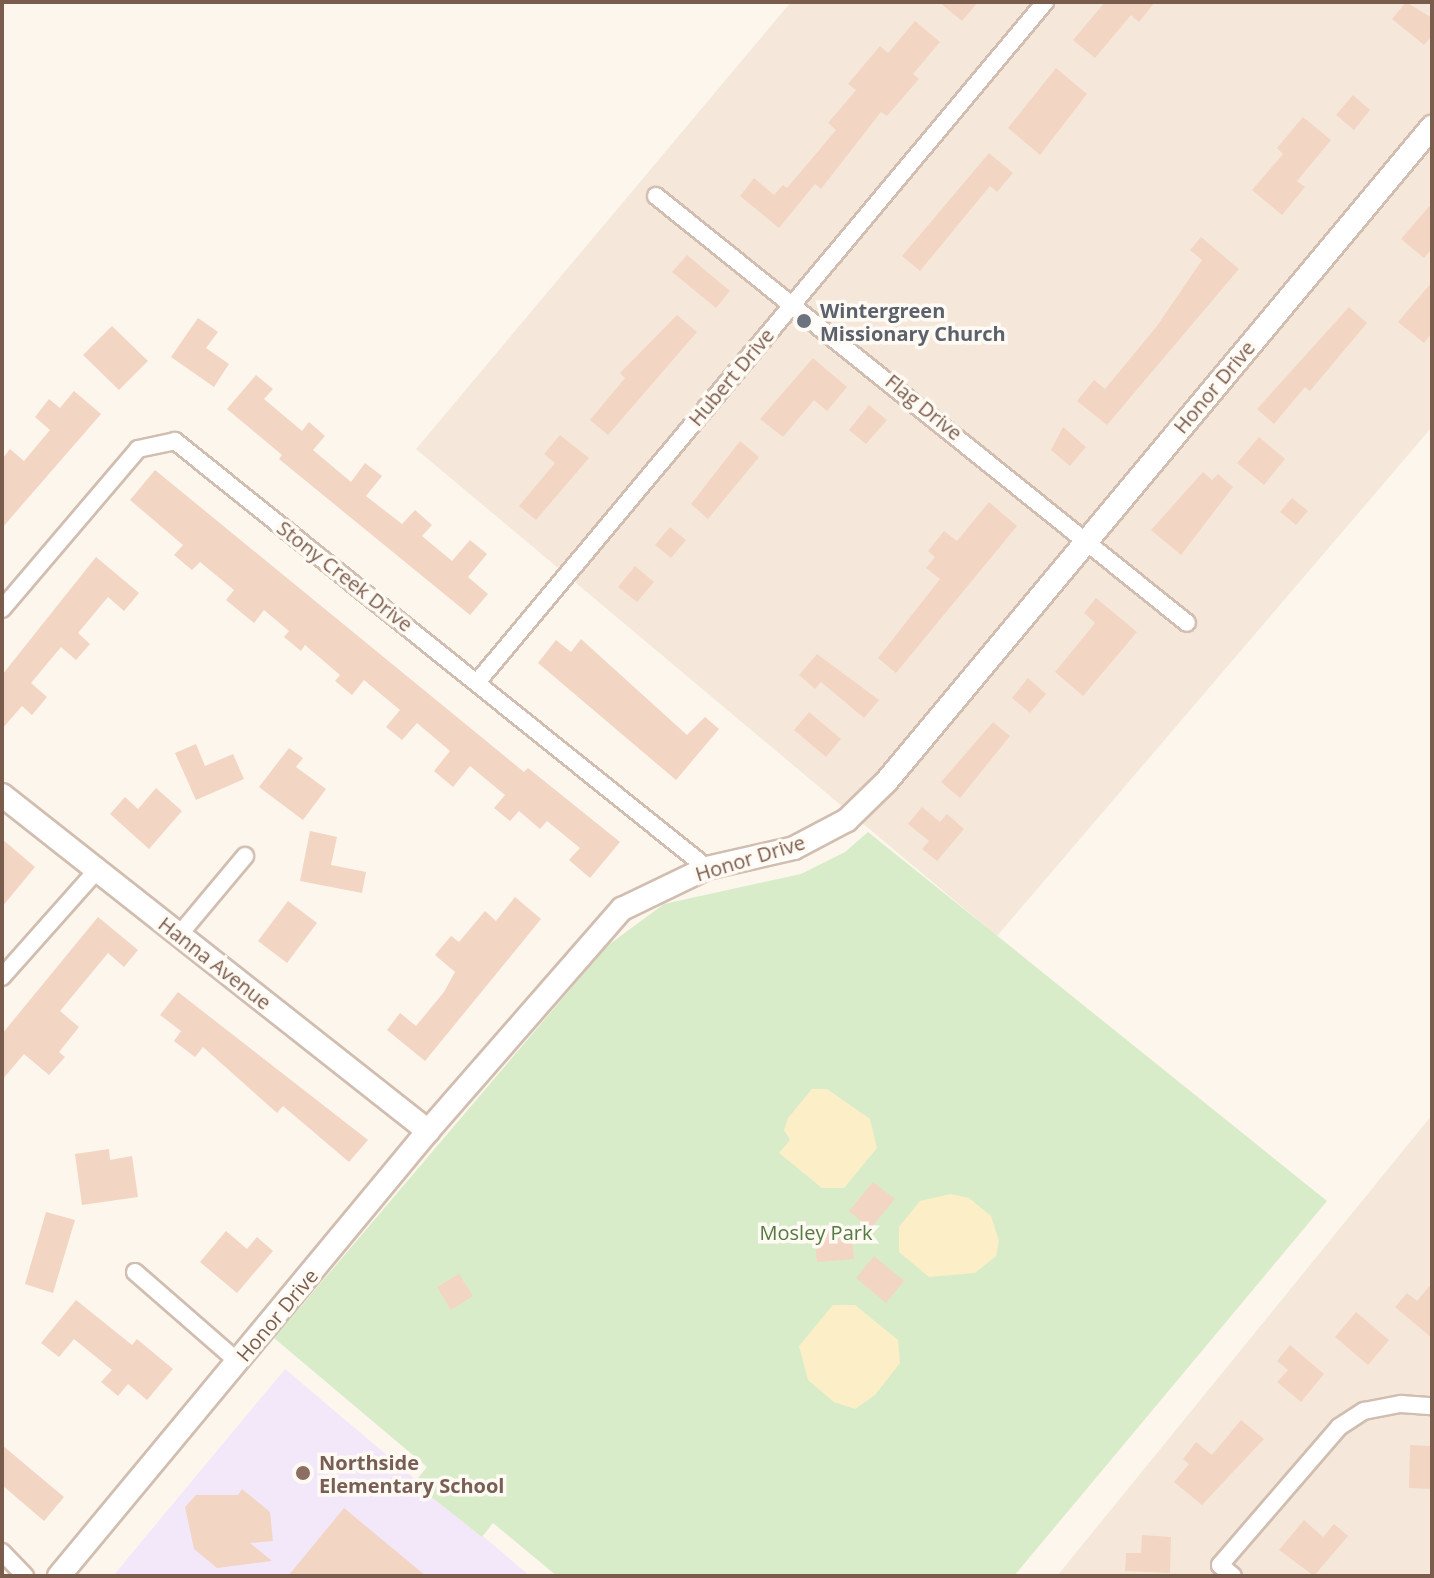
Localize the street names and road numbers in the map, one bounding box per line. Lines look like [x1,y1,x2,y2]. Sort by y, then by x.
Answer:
street label: Hubert Drive [683,323,779,431]
street label: Honor Drive [1168,336,1260,438]
street label: Flag Drive [881,369,967,445]
street label: Stony Creek Drive [272,516,418,636]
street label: Honor Drive [692,830,808,886]
street label: Hanna Avenue [154,912,276,1014]
street label: Honor Drive [231,1264,323,1366]

